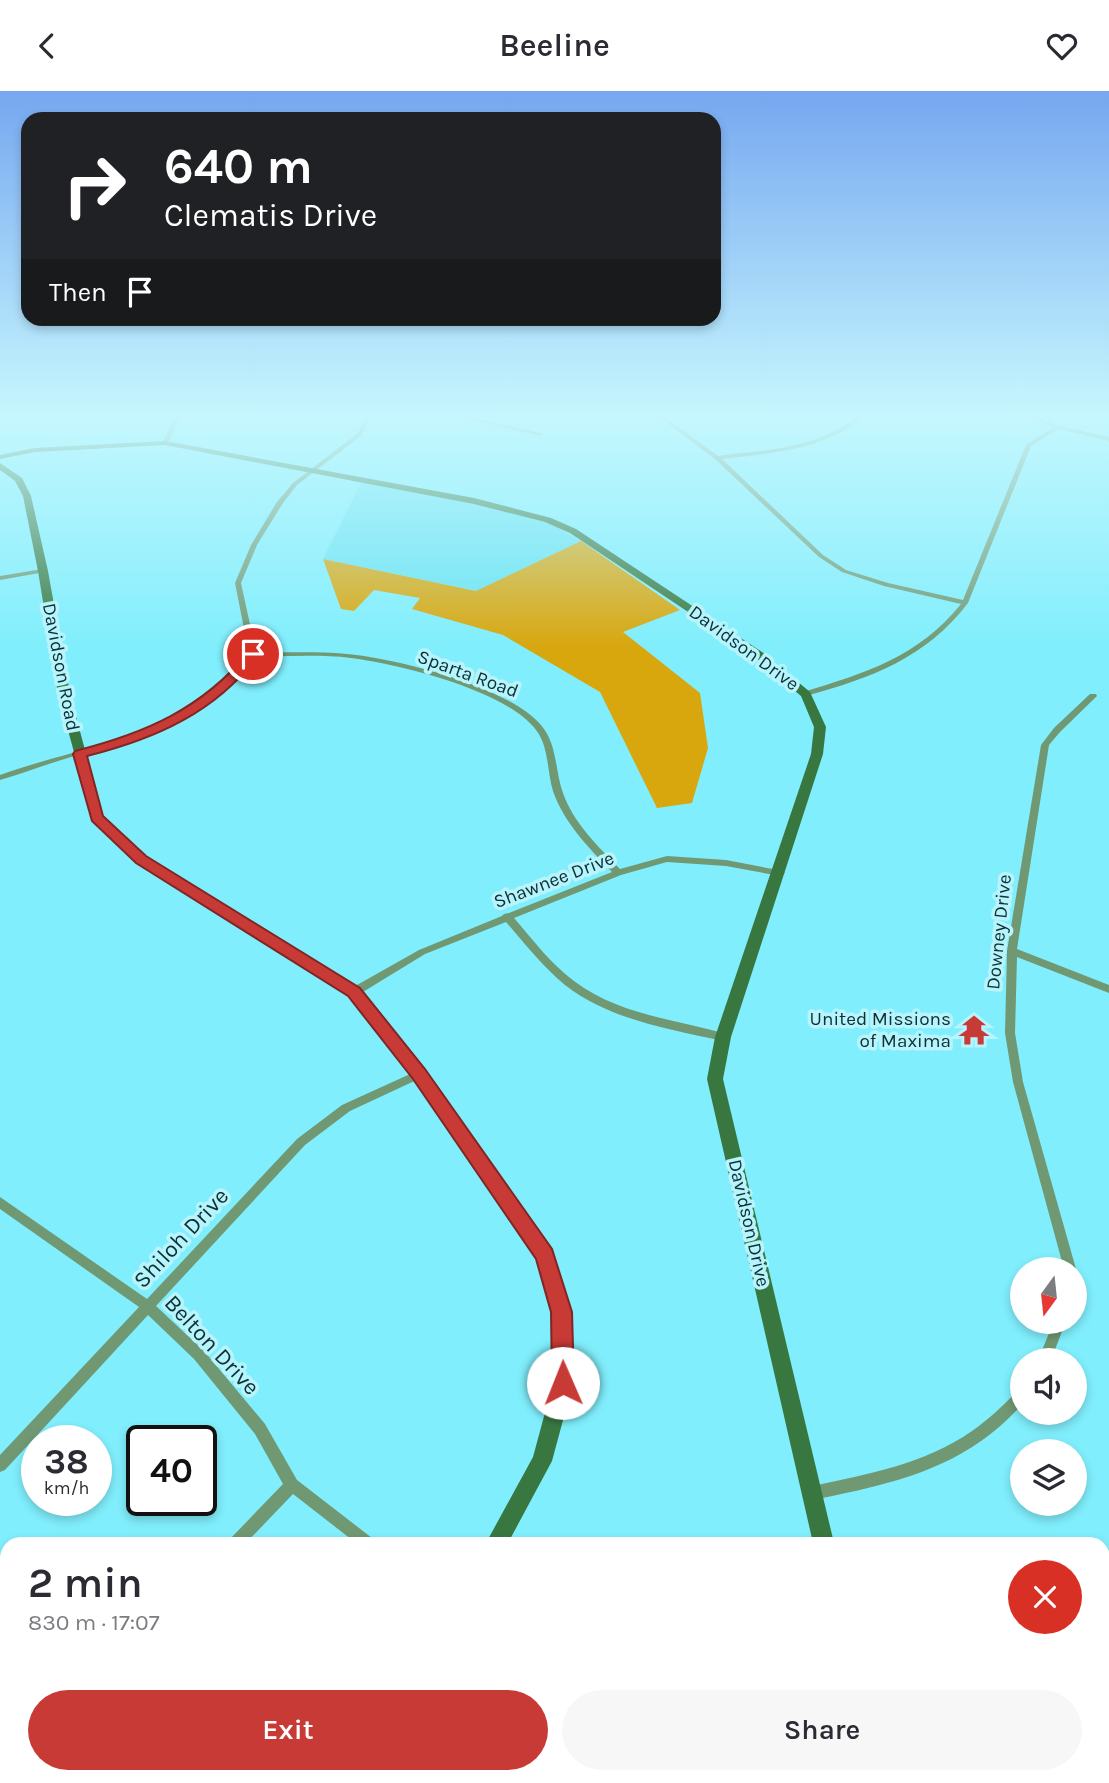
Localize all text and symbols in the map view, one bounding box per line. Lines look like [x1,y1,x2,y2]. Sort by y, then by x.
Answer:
icon: back [28,27,66,65]
text: Beeline [499,27,610,64]
icon: heart [1043,27,1081,65]
text: 640 m [164,138,313,195]
icon: right [49,140,140,231]
text: Clematis Drive [164,197,377,234]
icon: arrive [121,273,159,311]
text: Then [49,277,107,308]
street label: Davidson Road [38,601,84,733]
street label: Davidson Drive [685,601,803,695]
pin [223,624,283,684]
icon: arrive [234,635,272,673]
street label: Sparta Road [415,646,521,702]
street label: Shawnee Drive [491,847,617,913]
street label: Downey Drive [982,873,1016,991]
place label: United Missions of Maxima [810,1008,951,1052]
temple icon: United Missions of Maxima [957,1013,991,1047]
street label: Davidson Drive [724,1157,774,1289]
street label: Shiloh Drive [128,1182,234,1294]
north arrow [1010,1257,1087,1333]
map controls [1010,1257,1087,1516]
street label: Belton Drive [159,1289,265,1401]
position arrow [526,1346,600,1420]
button: sound [1010,1348,1087,1425]
speed limit sign: 40 [126,1425,217,1516]
button: layers [1010,1439,1087,1516]
text: 38 [44,1441,89,1482]
text: km/h [44,1477,89,1499]
text: 2 min [28,1558,143,1608]
button: close [1008,1560,1082,1634]
text: 830 m · 17:07 [28,1609,160,1636]
button: Exit [28,1690,548,1770]
button: Share [562,1690,1082,1770]

